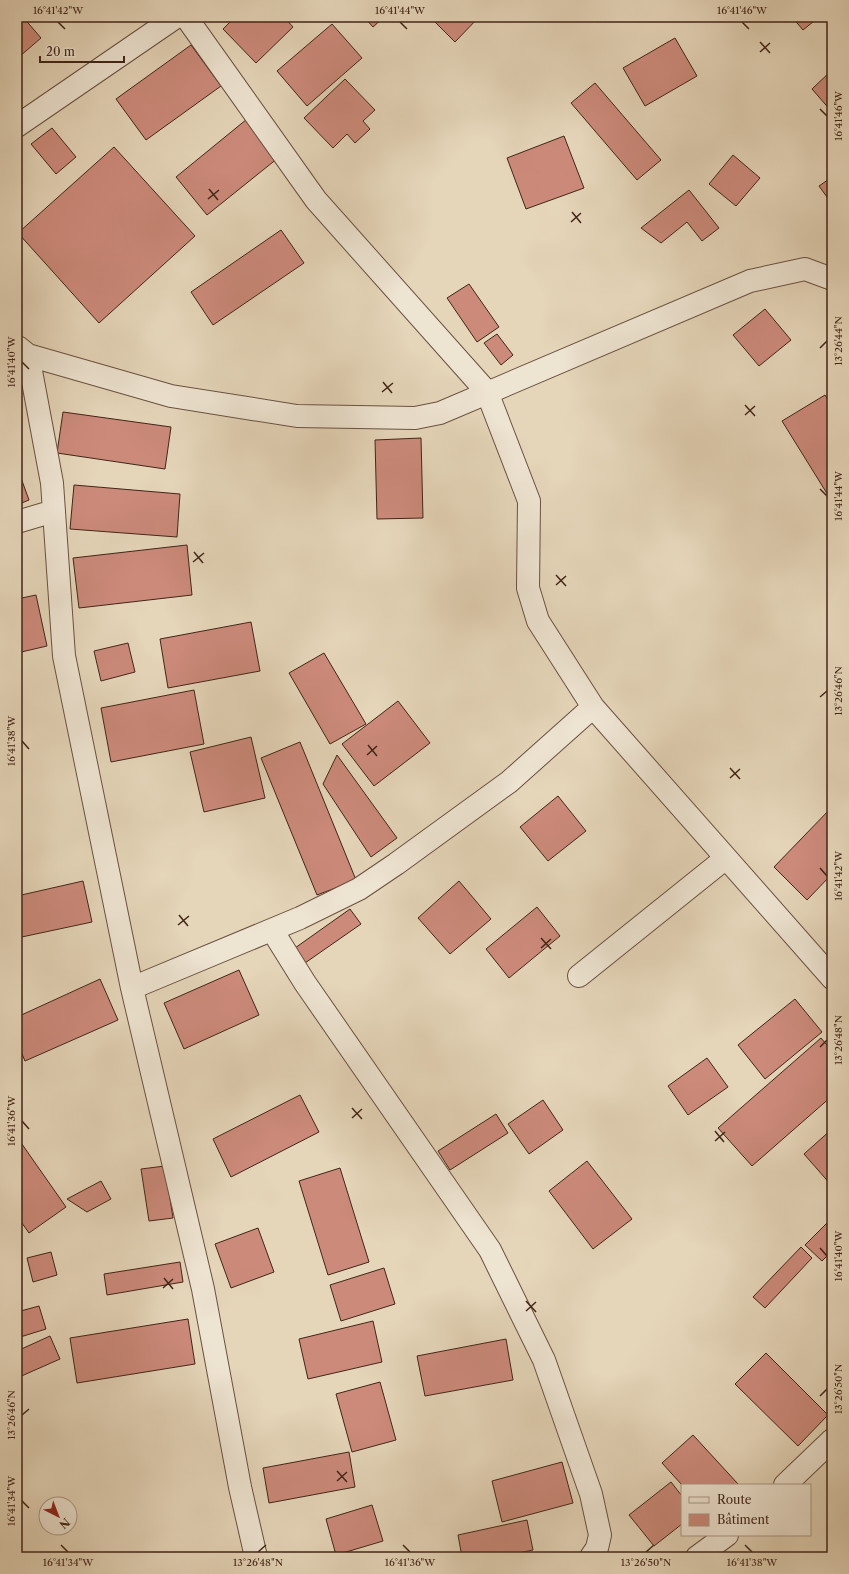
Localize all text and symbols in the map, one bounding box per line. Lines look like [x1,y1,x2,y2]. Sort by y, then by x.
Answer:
text: 16°41'42"W [33,4,84,17]
text: 16°41'44"W [375,4,426,17]
text: 16°41'46"W [717,4,768,17]
scale bar [40,38,124,64]
text: 20 m [46,44,75,59]
text: 16°41'46"W [832,90,845,141]
text: 13°26'44"N [832,316,845,366]
text: 16°41'40"W [5,336,18,387]
text: 16°41'44"W [832,470,845,521]
text: 13°26'46"N [832,666,845,716]
text: 16°41'38"W [5,715,18,766]
text: 16°41'42"W [832,850,845,901]
text: 13°26'48"N [832,1015,845,1065]
text: 16°41'36"W [5,1095,18,1146]
text: 16°41'40"W [832,1230,845,1281]
text: 13°26'50"N [832,1364,845,1414]
text: 13°26'46"N [5,1390,18,1440]
text: 16°41'34"W [5,1475,18,1526]
legend [681,1484,811,1536]
text: Route [717,1492,752,1507]
north arrow [38,1496,78,1536]
text: Bâtiment [717,1512,770,1527]
text: N [56,1515,73,1532]
text: 16°41'34"W [43,1556,94,1569]
text: 13°26'48"N [233,1556,283,1569]
text: 16°41'36"W [385,1556,436,1569]
text: 13°26'50"N [621,1556,671,1569]
text: 16°41'38"W [727,1556,778,1569]

